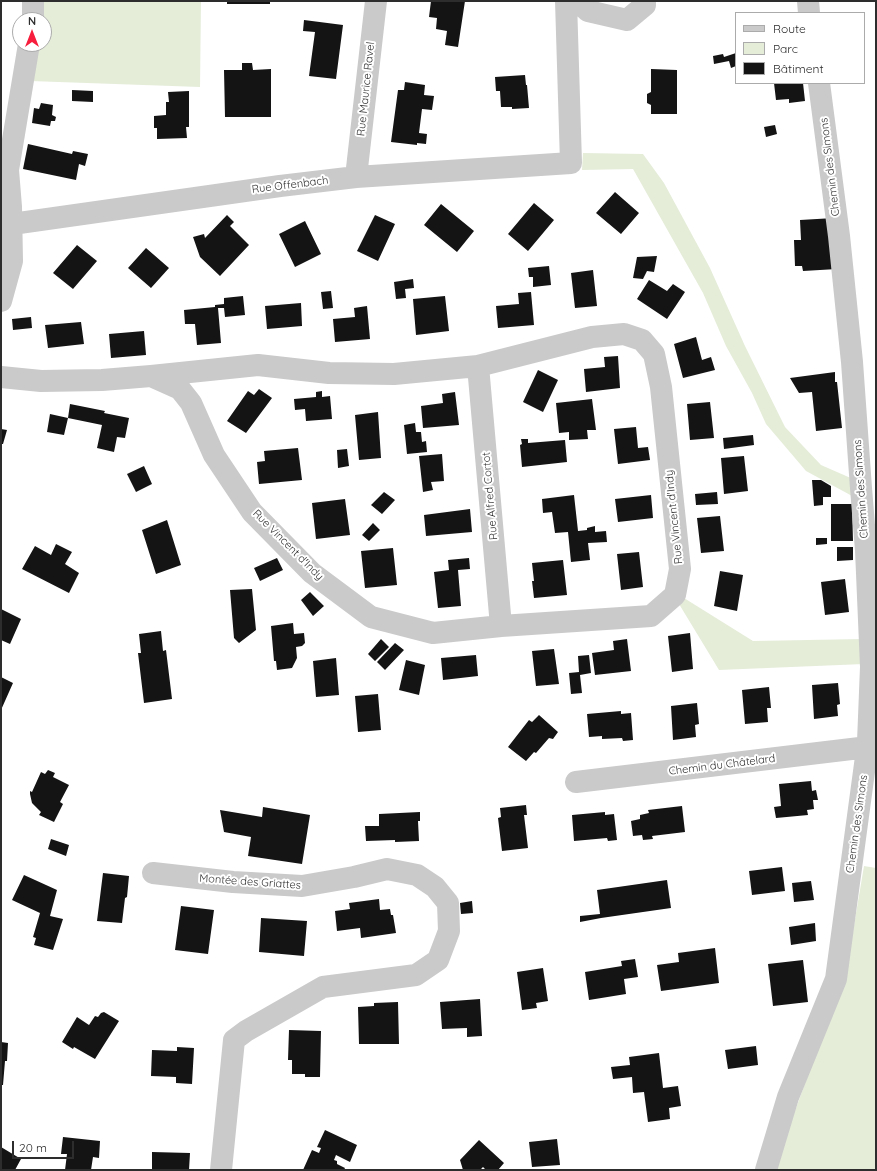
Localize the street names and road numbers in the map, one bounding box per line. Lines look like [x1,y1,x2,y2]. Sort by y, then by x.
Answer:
street label: Rue Maurice Ravel [354,41,378,137]
street label: Chemin des Simons [817,117,843,217]
street label: Rue Offenbach [251,174,329,196]
street label: Chemin des Simons [851,439,871,539]
street label: Rue Alfred Cortot [480,451,500,541]
street label: Rue Vincent d'Indy [662,469,686,565]
street label: Rue Vincent d'Indy [250,507,326,583]
street label: Chemin du Châtelard [668,752,776,778]
street label: Chemin des Simons [844,774,870,874]
street label: Montée des Griattes [199,872,301,892]

